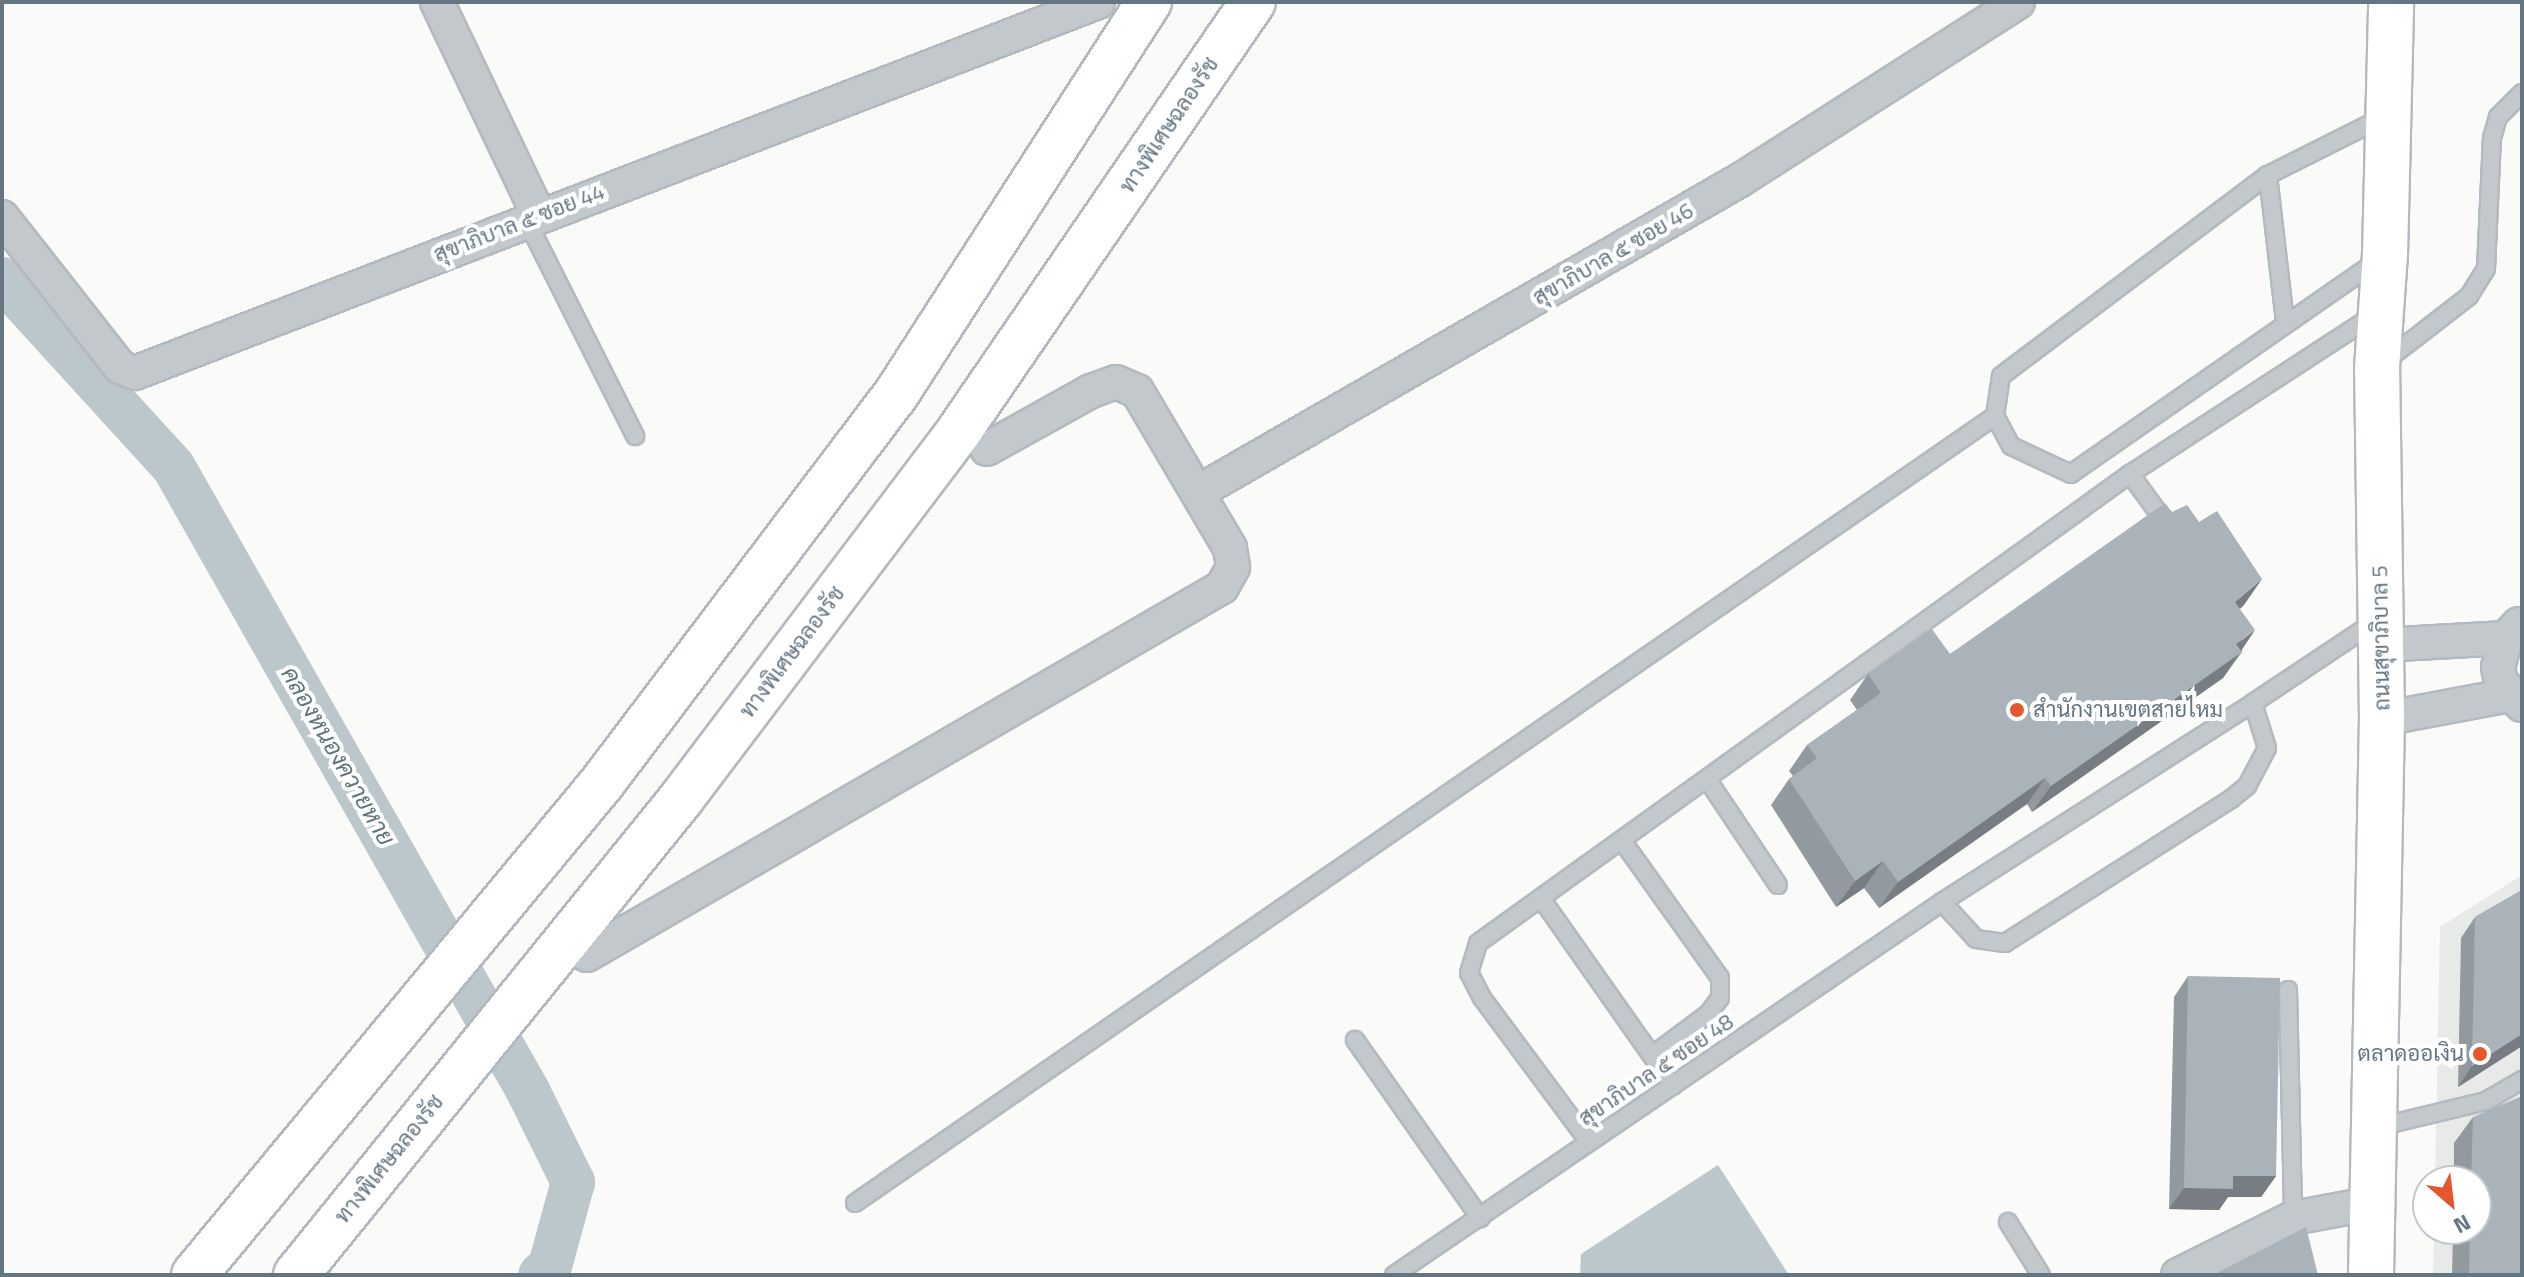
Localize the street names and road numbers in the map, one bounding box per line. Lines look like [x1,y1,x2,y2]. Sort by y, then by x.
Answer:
street label: ทางพิเศษฉลองรัช [1114,52,1224,198]
street label: สุขาภิบาล ๕ ซอย 44 [430,178,608,268]
street label: สุขาภิบาล ๕ ซอย 46 [1528,197,1698,311]
street label: ถนนสุขาภิบาล 5 [2367,565,2395,711]
street label: ทางพิเศษฉลองรัช [734,581,850,723]
street label: สุขาภิบาล ๕ ซอย 48 [1574,1009,1738,1131]
street label: ทางพิเศษฉลองรัช [329,1089,449,1229]

